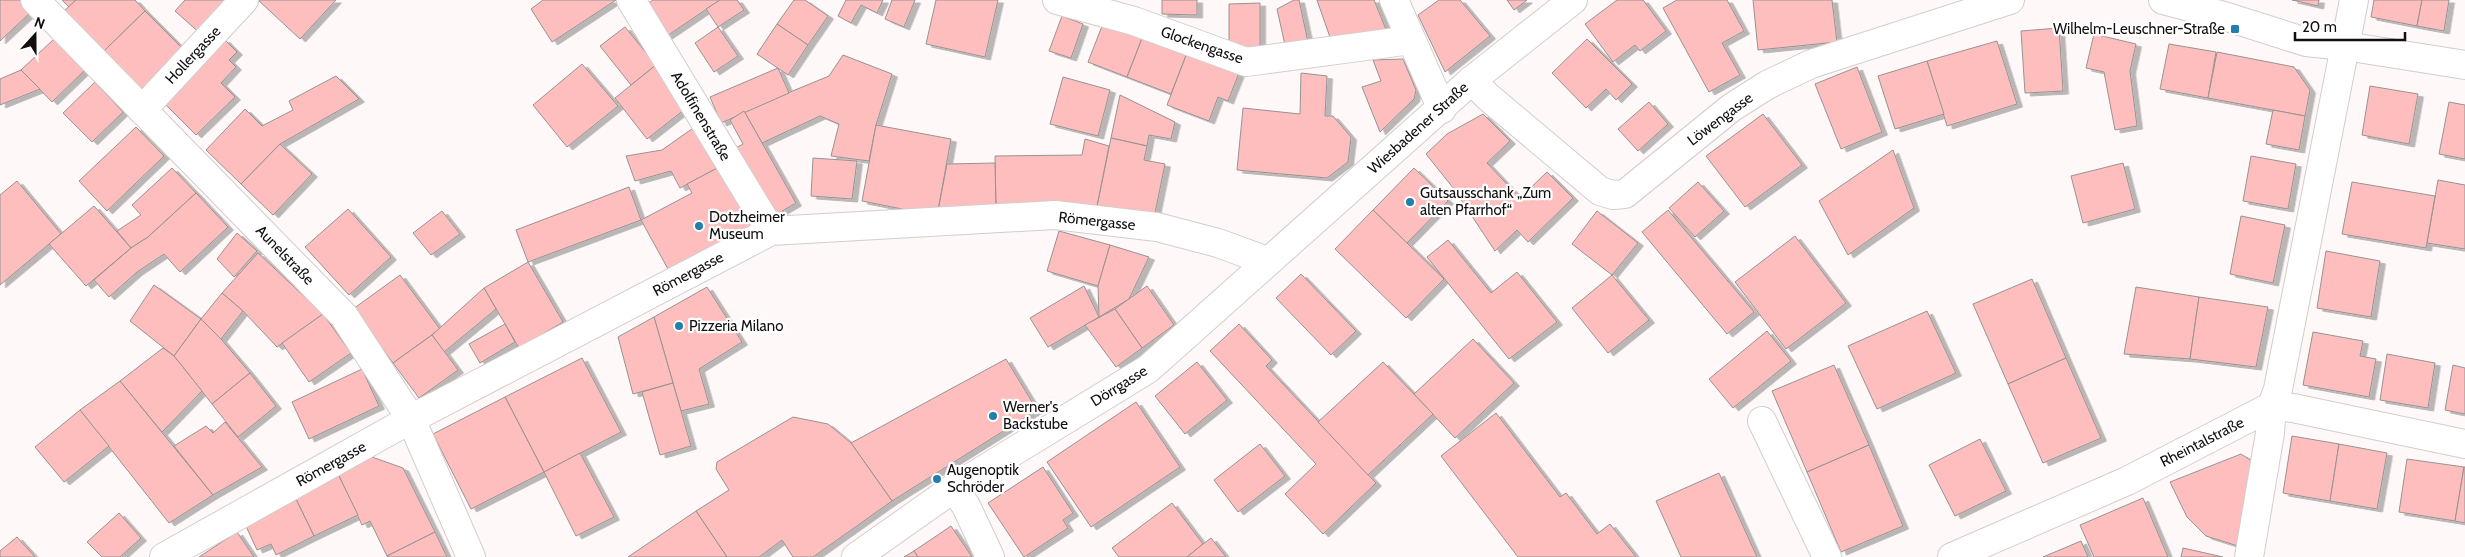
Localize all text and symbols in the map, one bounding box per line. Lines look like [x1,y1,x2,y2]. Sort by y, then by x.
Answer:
north arrow [10,10,60,60]
scale bar [2295,10,2405,42]
text: N [32,13,48,33]
text: 20 m [2302,18,2337,36]
place label: Wilhelm-Leuschner-Straße [2053,20,2225,38]
street label: Hollergasse [162,22,225,88]
street label: Glockengasse [1159,23,1246,68]
marker: Wilhelm-Leuschner-Straße [2229,23,2241,35]
street label: Adolfinenstraße [667,68,735,164]
street label: Wiesbadener Straße [1364,78,1472,178]
street label: Löwengasse [1684,88,1756,149]
place label: Gutsausschank „Zum alten Pfarrhof“ [1420,184,1551,219]
marker: Gutsausschank „Zum alten Pfarrhof“ [1404,196,1416,208]
place label: Dotzheimer Museum [709,208,785,243]
street label: Römergasse [1058,208,1137,234]
marker: Dotzheimer Museum [693,220,705,232]
street label: Aunelstraße [252,221,318,289]
street label: Römergasse [650,248,727,300]
place label: Pizzeria Milano [689,317,783,335]
marker: Pizzeria Milano [673,320,685,332]
street label: Dörrgasse [1087,361,1151,410]
place label: Werner's Backstube [1003,398,1068,433]
marker: Werner's Backstube [987,410,999,422]
street label: Rheintalstraße [2157,413,2247,471]
street label: Römergasse [293,437,369,491]
place label: Augenoptik Schröder [947,461,1019,496]
marker: Augenoptik Schröder [931,473,943,485]

